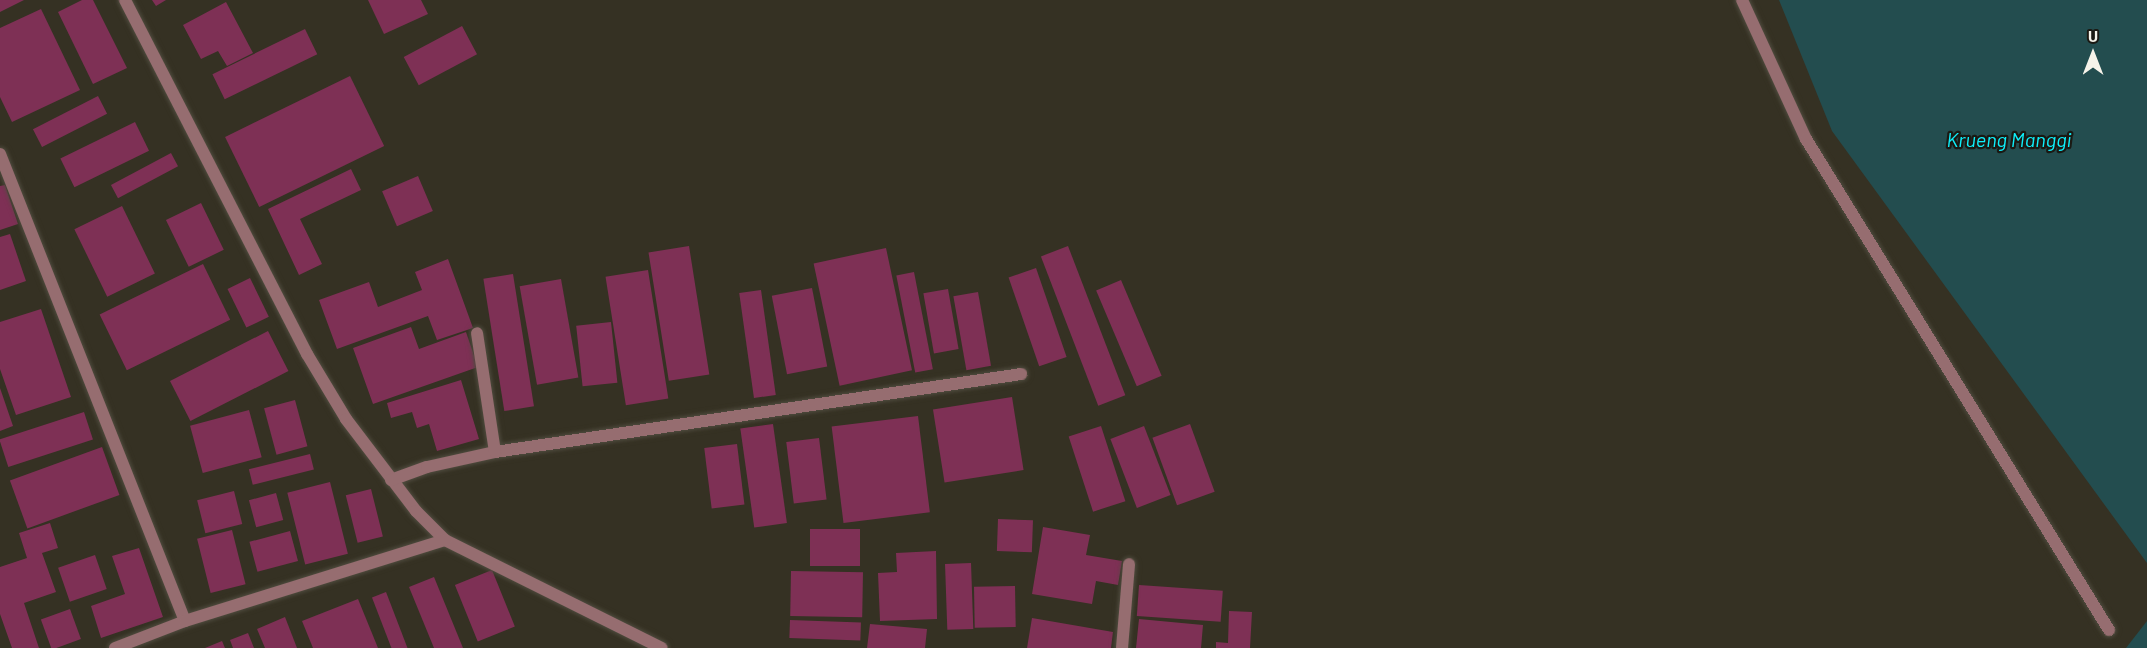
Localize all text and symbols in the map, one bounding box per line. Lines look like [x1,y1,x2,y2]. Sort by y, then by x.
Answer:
north arrow [2063,24,2123,84]
text: U [2088,26,2098,45]
water label: Krueng Manggi [1947,127,2071,151]

